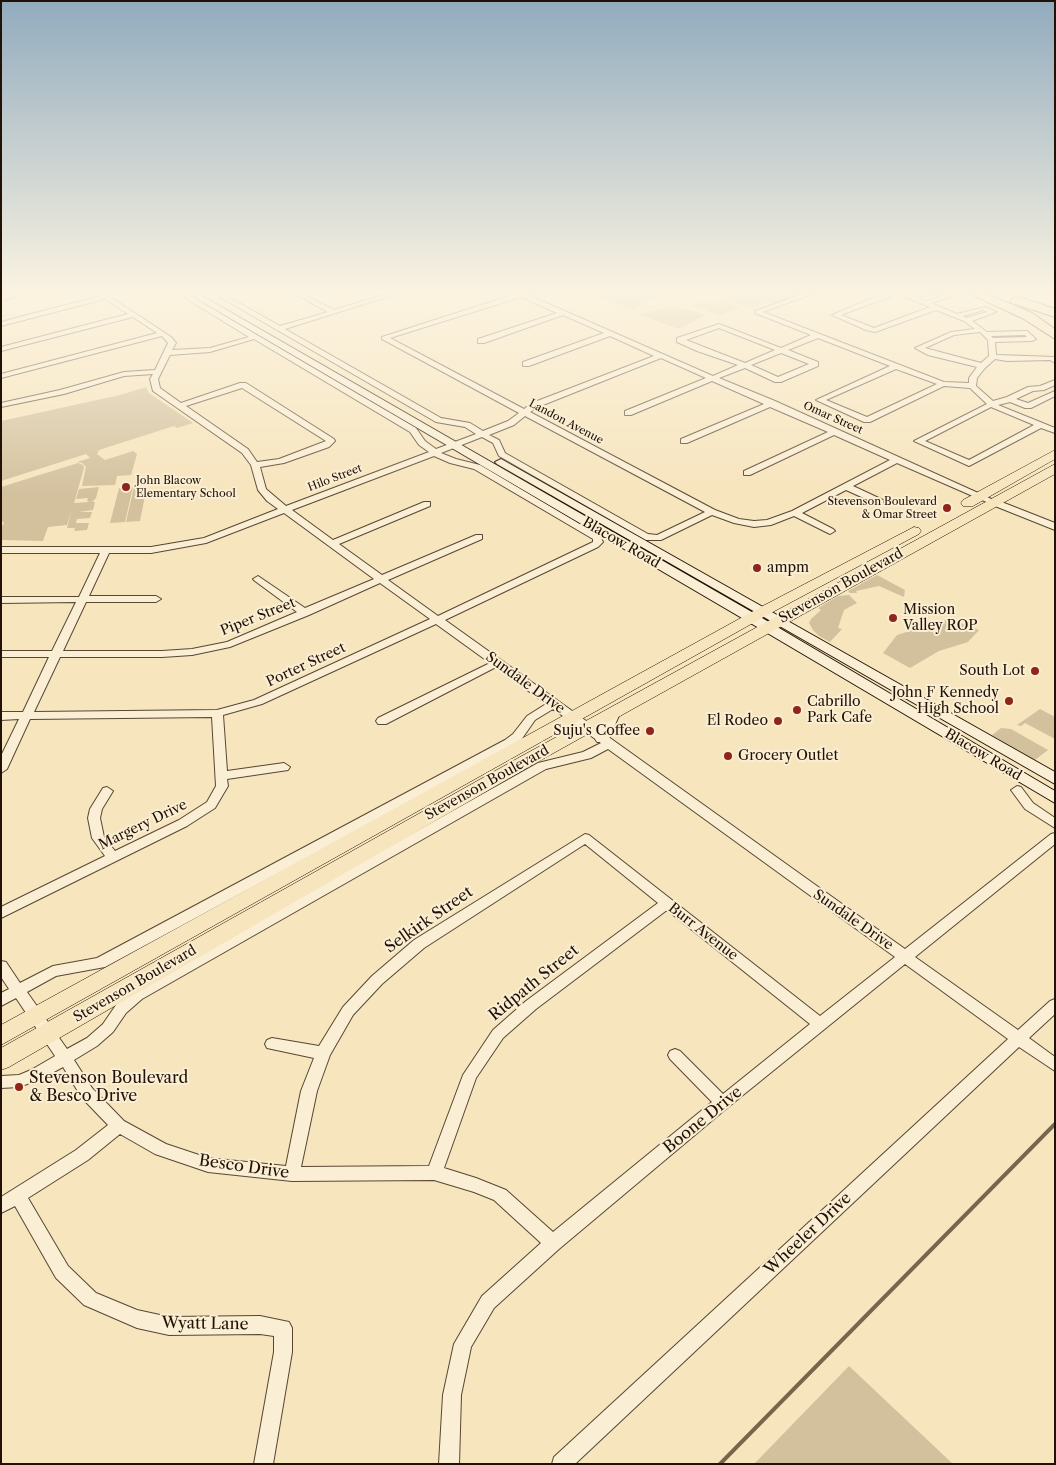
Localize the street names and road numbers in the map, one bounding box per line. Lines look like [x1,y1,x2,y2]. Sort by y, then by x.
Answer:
street label: Landon Avenue [527,397,605,447]
street label: Omar Street [801,399,865,437]
street label: Hilo Street [306,462,364,494]
street label: Blacow Road [579,514,663,572]
street label: Stevenson Boulevard [776,545,906,627]
street label: Piper Street [218,594,298,640]
street label: Porter Street [264,639,348,691]
street label: Sundale Drive [482,649,568,717]
street label: Blacow Road [942,725,1024,785]
street label: Stevenson Boulevard [422,742,552,824]
street label: Margery Drive [96,796,190,854]
street label: Selkirk Street [381,883,477,957]
street label: Sundale Drive [810,886,896,954]
street label: Burr Avenue [665,900,741,964]
street label: Ridpath Street [485,941,583,1025]
street label: Stevenson Boulevard [70,942,200,1026]
street label: Boone Drive [660,1082,746,1158]
street label: Besco Drive [198,1151,290,1183]
street label: Wheeler Drive [760,1189,856,1279]
street label: Wyatt Lane [161,1314,249,1334]

